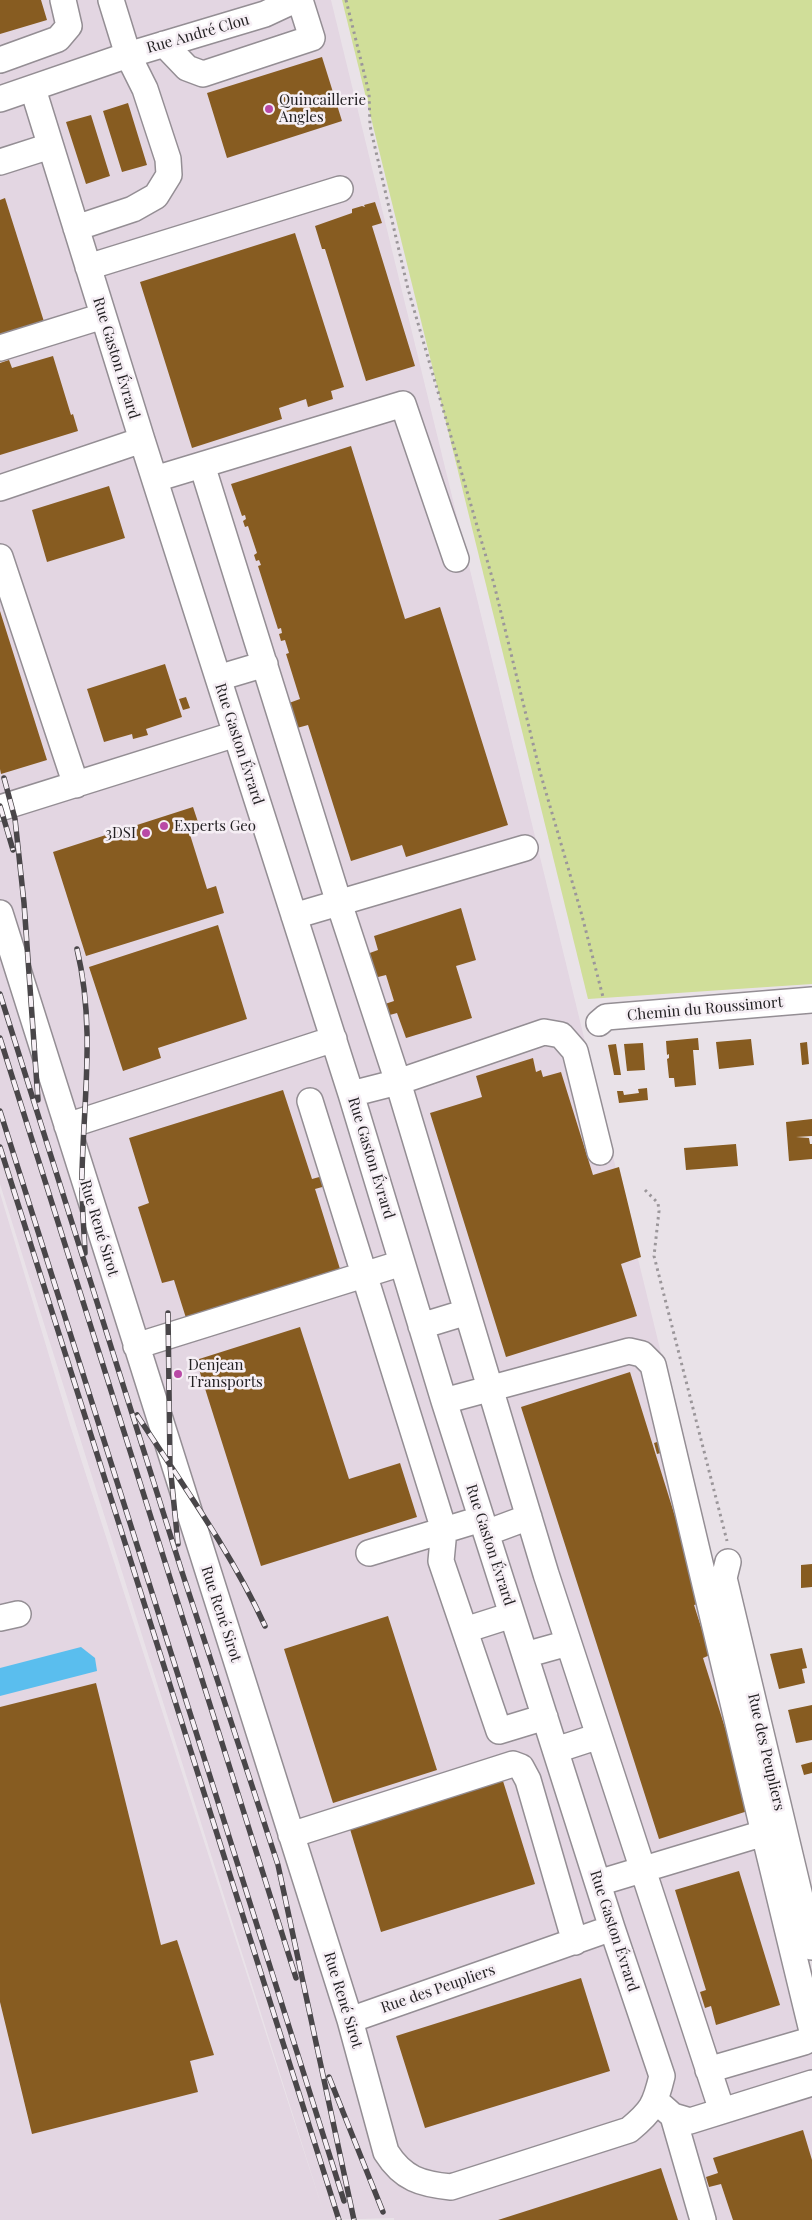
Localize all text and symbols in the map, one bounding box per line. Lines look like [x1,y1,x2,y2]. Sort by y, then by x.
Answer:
street label: Rue André Clou [145,11,251,57]
place label: Quincaillerie Angles [279,91,366,126]
marker: Quincaillerie Angles [263,103,275,115]
street label: Rue Gaston Évrard [89,295,143,421]
street label: Rue Gaston Évrard [211,681,267,807]
place label: Experts Geo [174,817,256,835]
marker: Experts Geo [158,820,170,832]
place label: 3DSI [105,824,136,842]
marker: 3DSI [140,827,152,839]
street label: Chemin du Roussimort [626,993,784,1025]
street label: Rue Gaston Évrard [344,1095,398,1221]
street label: Rue René Sirot [76,1178,122,1278]
place label: Denjean Transports [188,1356,263,1391]
marker: Denjean Transports [172,1368,184,1380]
street label: Rue Gaston Évrard [462,1482,518,1608]
street label: Rue René Sirot [197,1564,245,1664]
street label: Rue des Peupliers [744,1692,788,1812]
street label: Rue Gaston Évrard [586,1868,642,1994]
street label: Rue René Sirot [320,1950,366,2050]
street label: Rue des Peupliers [378,1961,498,2017]

